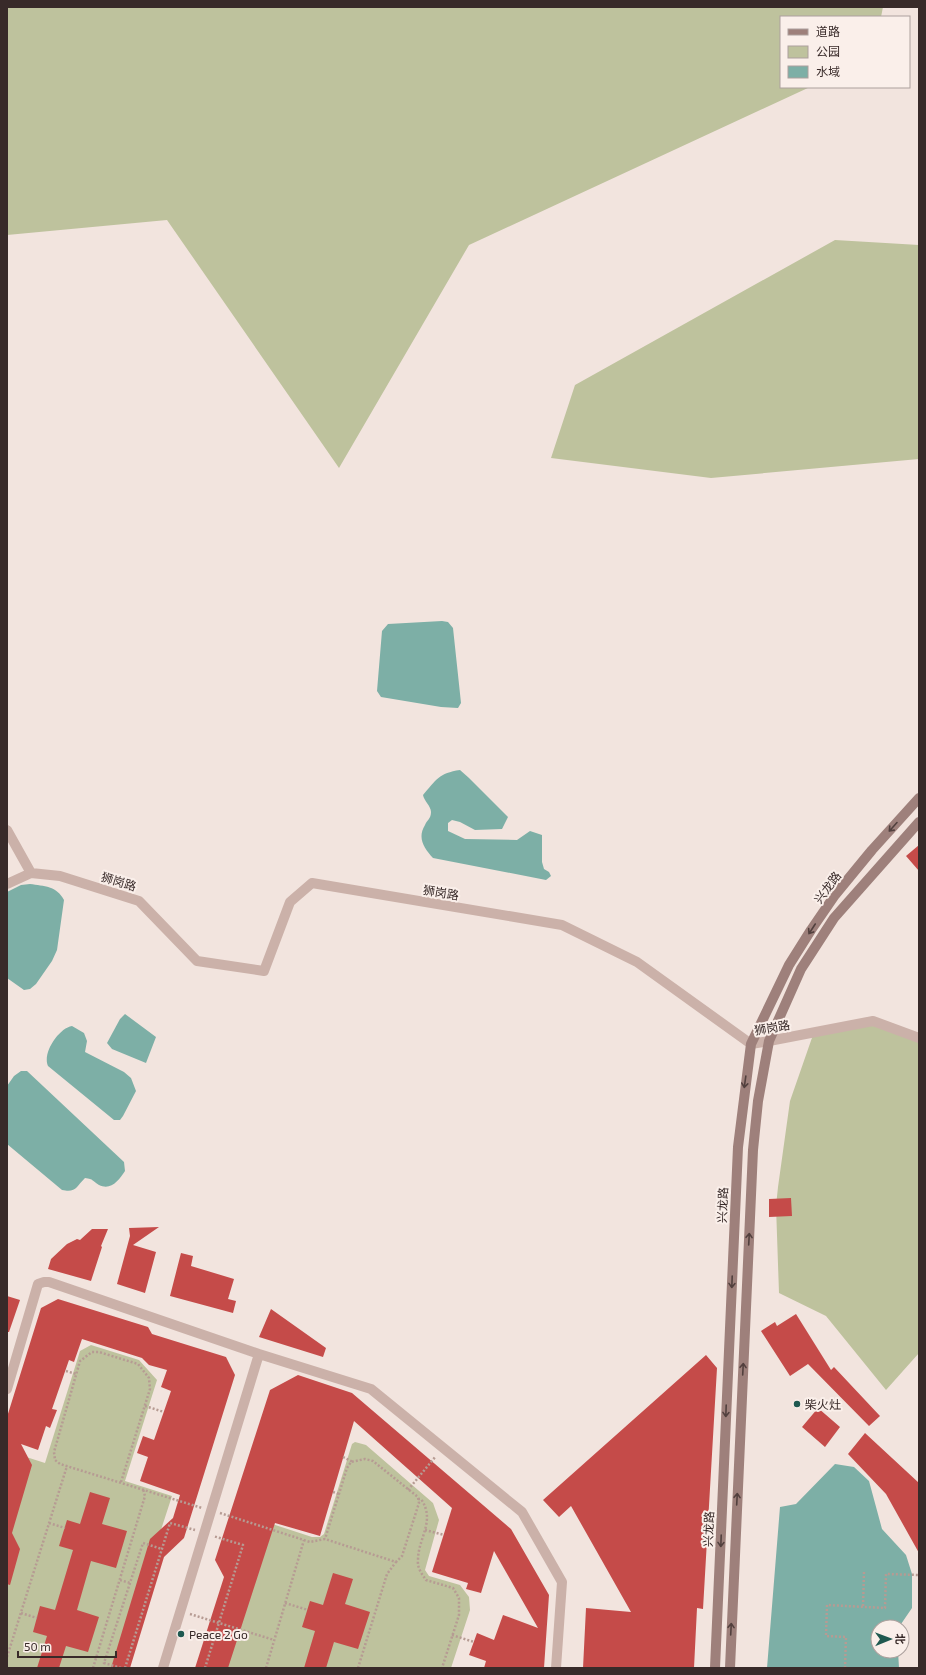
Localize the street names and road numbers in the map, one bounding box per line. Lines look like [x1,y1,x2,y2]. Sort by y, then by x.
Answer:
street label: 兴龙路 [811,868,843,906]
street label: 狮岗路 [100,869,138,893]
street label: 狮岗路 [422,882,460,902]
street label: 狮岗路 [753,1017,791,1037]
street label: 兴龙路 [714,1187,730,1223]
street label: 兴龙路 [700,1511,716,1547]

